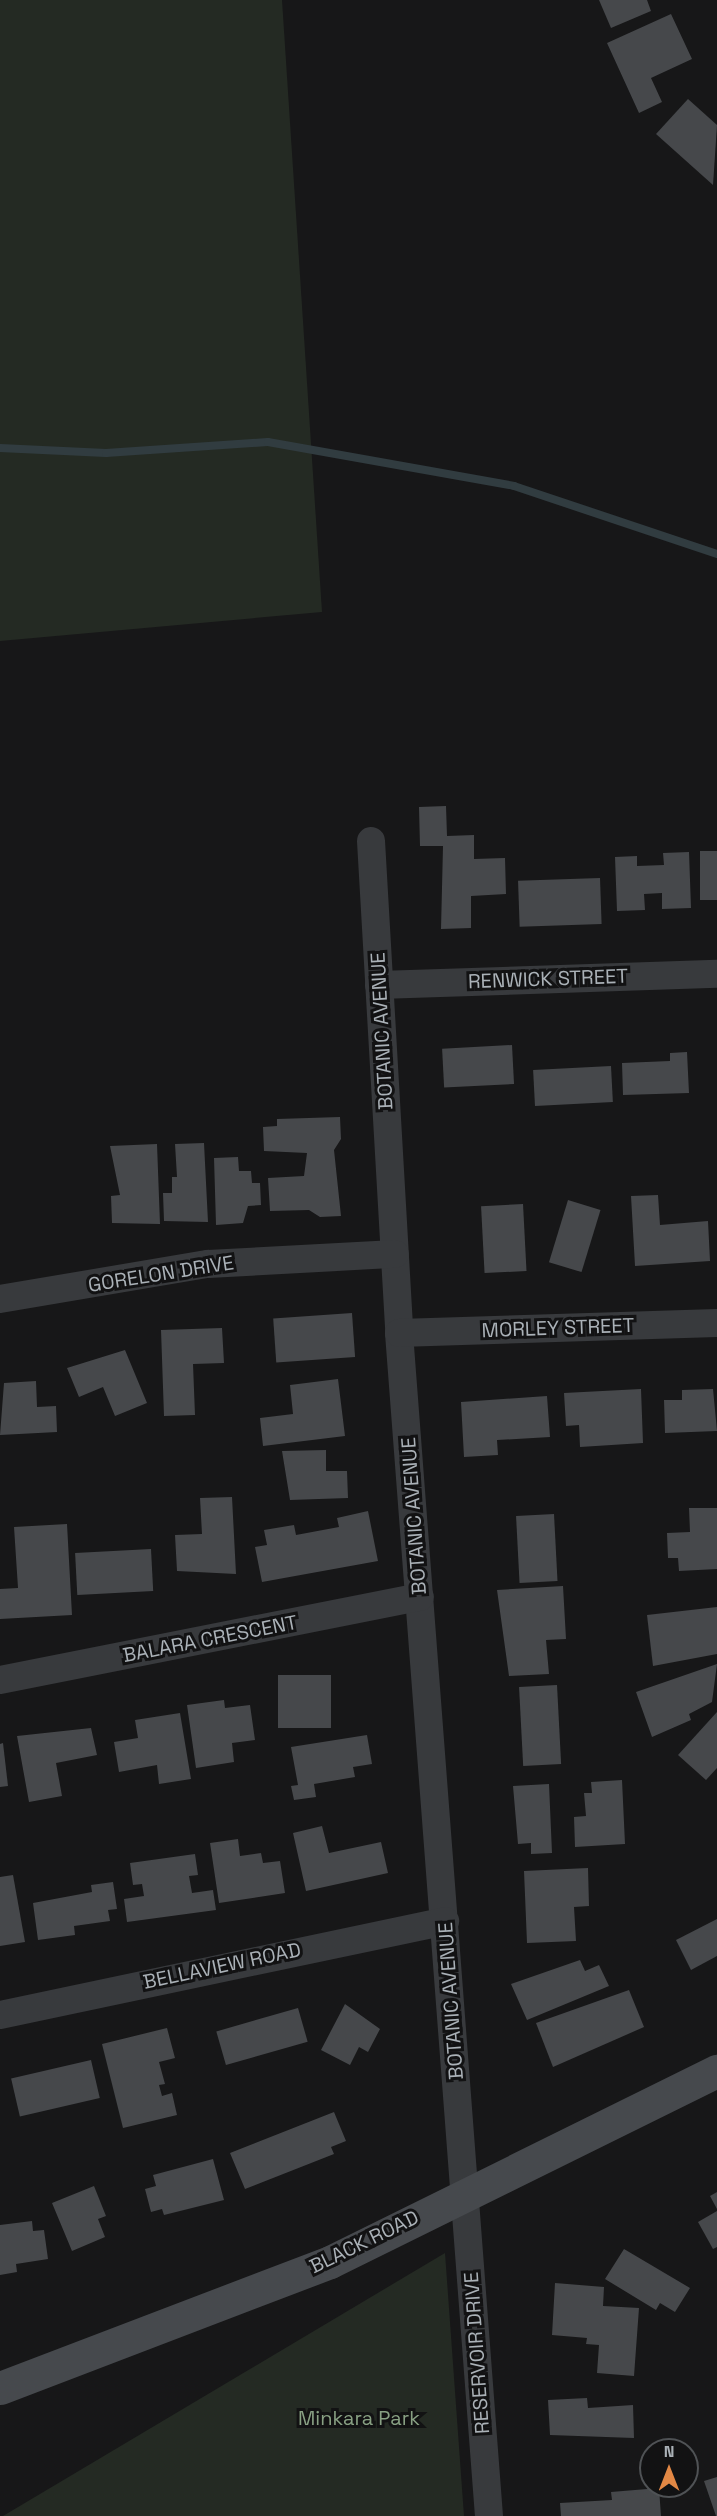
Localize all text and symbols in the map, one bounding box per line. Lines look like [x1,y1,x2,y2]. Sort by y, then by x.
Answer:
street label: BOTANIC AVENUE [366,951,398,1111]
street label: RENWICK STREET [468,964,628,994]
street label: GORELON DRIVE [86,1251,236,1297]
street label: MORLEY STREET [481,1313,635,1343]
street label: BOTANIC AVENUE [397,1436,431,1596]
street label: BALARA CRESCENT [120,1610,300,1668]
street label: BOTANIC AVENUE [434,1921,468,2081]
street label: BELLAVIEW ROAD [141,1938,303,1994]
street label: BLACK ROAD [306,2205,422,2279]
street label: RESERVOIR DRIVE [459,2271,495,2435]
park label: Minkara Park [298,2406,420,2430]
north arrow [639,2438,699,2498]
text: N [664,2441,674,2462]

